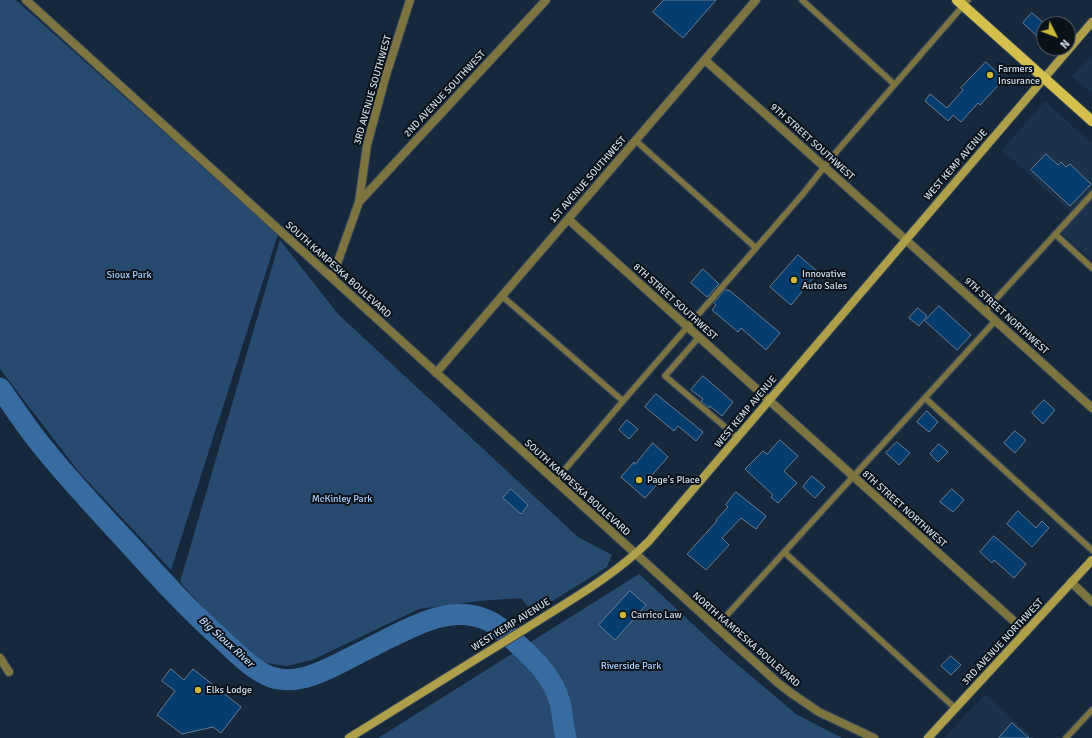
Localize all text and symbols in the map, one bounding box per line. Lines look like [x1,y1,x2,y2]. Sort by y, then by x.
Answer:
north arrow [1036,16,1076,56]
street label: 3RD AVENUE SOUTHWEST [352,34,394,146]
text: N [1057,37,1072,51]
street label: 2ND AVENUE SOUTHWEST [402,48,488,140]
place label: Farmers Insurance [998,63,1040,86]
marker: Farmers Insurance [985,70,995,80]
street label: 9TH STREET SOUTHWEST [768,101,856,183]
street label: WEST KEMP AVENUE [922,127,990,203]
street label: 1ST AVENUE SOUTHWEST [547,134,629,226]
street label: SOUTH KAMPESKA BOULEVARD [283,219,393,321]
street label: 8TH STREET SOUTHWEST [631,261,719,343]
place label: Innovative Auto Sales [802,268,847,292]
park label: Sioux Park [107,269,151,281]
marker: Innovative Auto Sales [789,275,799,285]
street label: 9TH STREET NORTHWEST [961,275,1051,357]
street label: WEST KEMP AVENUE [712,374,780,450]
street label: SOUTH KAMPESKA BOULEVARD [522,437,632,539]
street label: 8TH STREET NORTHWEST [859,468,949,550]
place label: Page's Place [647,474,700,486]
marker: Page's Place [634,475,644,485]
park label: McKinley Park [312,493,372,505]
street label: NORTH KAMPESKA BOULEVARD [690,590,802,690]
street label: WEST KEMP AVENUE [470,596,552,654]
street label: 3RD AVENUE NORTHWEST [960,596,1046,688]
place label: Carrico Law [631,609,682,621]
marker: Carrico Law [618,610,628,620]
water label: Big Sioux River [196,614,256,670]
park label: Riverside Park [601,660,661,672]
place label: Elks Lodge [206,684,252,696]
marker: Elks Lodge [193,685,203,695]

